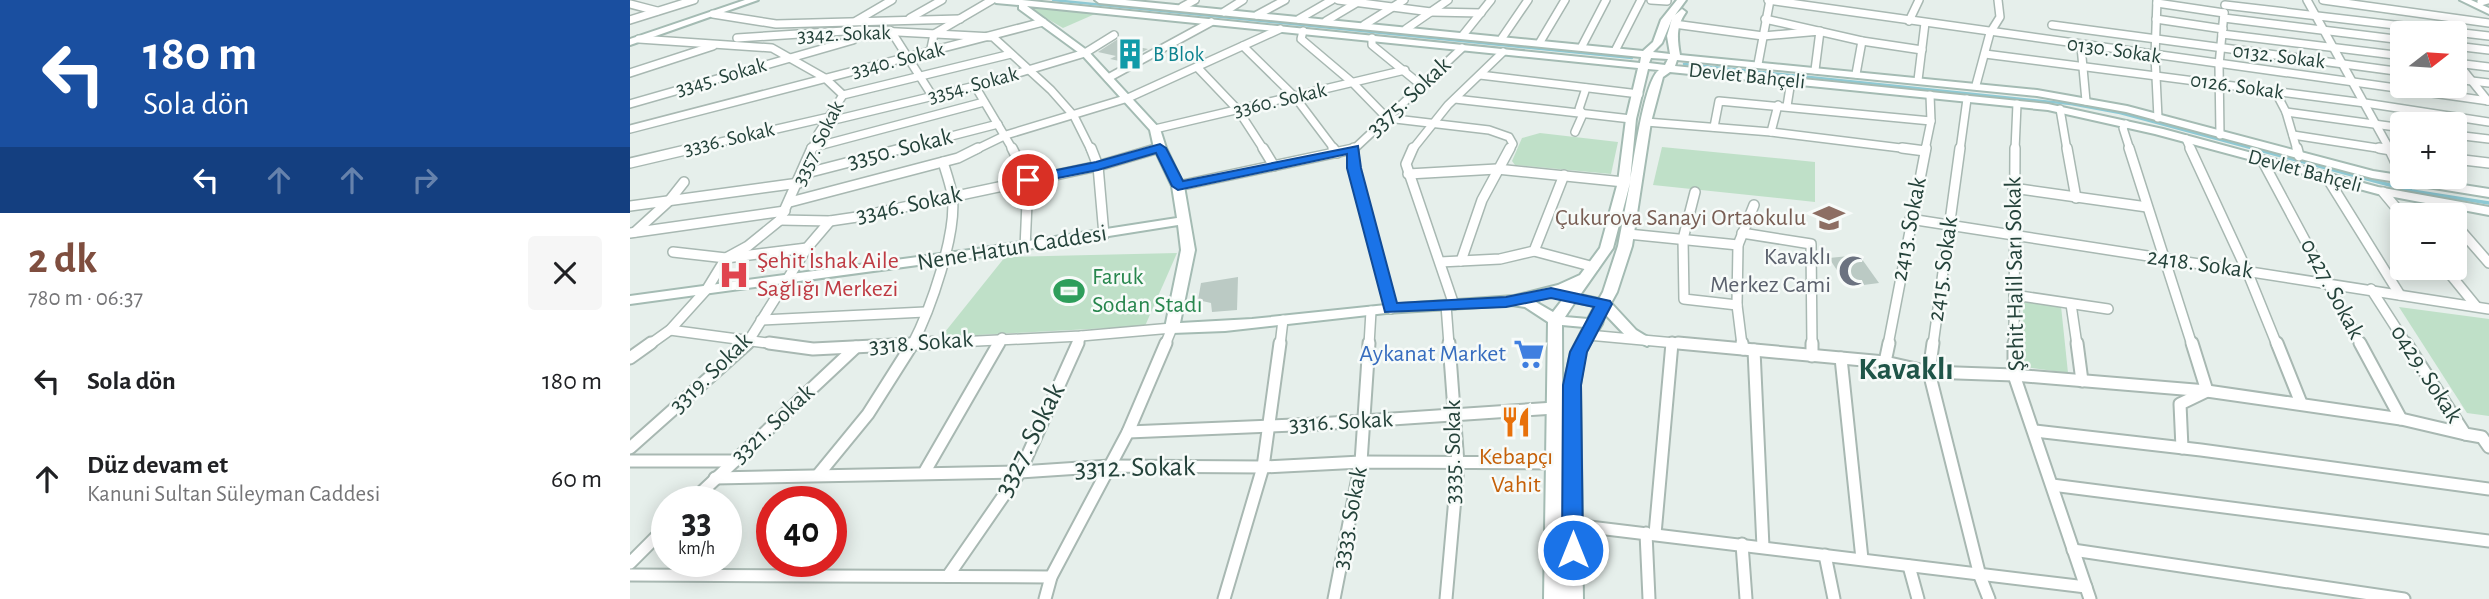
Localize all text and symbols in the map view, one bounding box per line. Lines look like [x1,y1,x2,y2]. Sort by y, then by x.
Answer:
north arrow [2390,21,2468,98]
map controls [2390,21,2467,280]
street label: 3342. Sokak [797,22,891,46]
icon: left [28,28,119,119]
text: 180 m [143,30,257,79]
street label: 0130. Sokak [2066,33,2163,67]
building icon: B Blok [1113,37,1147,71]
street label: 3340. Sokak [849,38,947,82]
street label: 0132. Sokak [2232,40,2327,72]
place label: B Blok [1153,44,1205,65]
street label: 3375. Sokak [1363,53,1455,141]
street label: 3345. Sokak [674,54,769,100]
street label: Devlet Bahçeli [1688,59,1806,93]
street label: 3354. Sokak [926,63,1021,107]
street label: 0126. Sokak [2189,69,2286,103]
street label: 3360. Sokak [1231,79,1329,121]
text: Sola dön [143,88,250,120]
street label: 3357. Sokak [789,97,848,189]
button: + [2390,112,2467,189]
street label: 3336. Sokak [682,118,777,160]
street label: 3350. Sokak [845,124,955,174]
street label: Devlet Bahçeli [2246,146,2364,196]
pin [998,150,1058,210]
icon: left [187,161,225,199]
icon: ahead [260,161,298,199]
icon: ahead [333,161,371,199]
icon: right [406,161,444,199]
icon: arrive [1009,161,1047,199]
street label: 2413. Sokak [1887,175,1931,283]
street label: Şehit Halil Sarı Sokak [2001,176,2029,372]
street label: 3346. Sokak [854,182,964,228]
school or university icon: Çukurova Sanayi Ortaokulu [1812,201,1846,235]
button: − [2390,203,2467,280]
place label: Çukurova Sanayi Ortaokulu [1555,206,1806,230]
street label: 2415. Sokak [1924,215,1962,323]
street label: Nene Hatun Caddesi [916,221,1108,275]
street label: 0427. Sokak [2296,235,2368,343]
button: close [528,236,602,310]
text: 2 dk [28,238,97,280]
place label: Kavaklı Merkez Cami [1710,245,1831,297]
street label: 2418. Sokak [2146,245,2255,283]
place label: Şehit İshak Aile Sağlığı Merkezi [757,248,899,301]
mosque icon: Kavaklı Merkez Cami [1837,254,1871,288]
hospital icon: Şehit İshak Aile Sağlığı Merkezi [717,258,751,292]
place label: Faruk Sodan Stadı [1092,265,1203,317]
sports icon: Faruk Sodan Stadı [1052,274,1086,308]
text: 780 m · 06:37 [28,287,143,310]
street label: 0429. Sokak [2386,321,2466,427]
street label: 3318. Sokak [868,327,974,359]
street label: 3319. Sokak [665,328,757,418]
supermarket icon: Aykanat Market [1512,337,1546,371]
place label: Aykanat Market [1359,342,1506,366]
district label: Kavaklı [1858,353,1954,385]
icon: left [28,362,66,400]
text: Sola dön [87,368,176,394]
text: 180 m [542,368,602,394]
street label: 3327. Sokak [990,379,1070,501]
street label: 3321. Sokak [727,380,819,468]
street label: 3335. Sokak [1441,400,1465,504]
restaurant icon: Kebapçı Vahit [1499,405,1533,439]
street label: 3316. Sokak [1288,407,1394,437]
place label: Kebapçı Vahit [1479,445,1553,497]
text: Düz devam et [87,452,228,478]
street label: 3312. Sokak [1074,453,1196,483]
icon: ahead [28,460,66,498]
street label: 3333. Sokak [1328,465,1372,571]
text: 60 m [551,466,602,492]
text: Kanuni Sultan Süleyman Caddesi [87,483,380,506]
speed limit sign: 40 [756,486,847,577]
text: 33 [681,505,712,540]
position arrow [1536,513,1610,587]
text: km/h [678,540,715,558]

